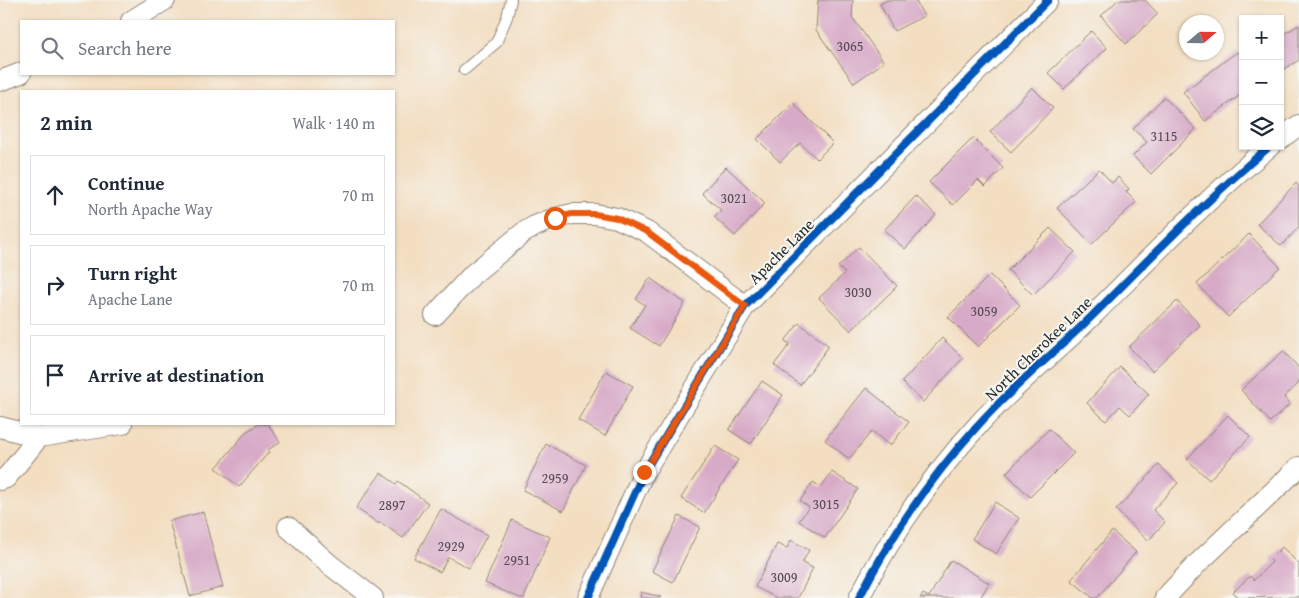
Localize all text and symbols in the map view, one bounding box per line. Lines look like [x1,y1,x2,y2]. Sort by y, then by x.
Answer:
north arrow [1179,15,1224,60]
map controls [1239,15,1284,150]
button: + [1239,15,1284,60]
search box [20,20,395,75]
icon: search [38,34,66,62]
text: Search here [78,34,172,62]
house number: 3065 [837,36,863,56]
button: − [1239,60,1284,105]
button: layers [1239,105,1284,150]
text: 2 min [40,107,92,138]
text: Walk · 140 m [292,111,375,135]
house number: 3115 [1151,126,1177,146]
text: Continue [88,169,165,197]
icon: ahead [41,181,69,209]
text: 70 m [342,183,374,207]
house number: 3021 [721,188,747,208]
text: North Apache Way [88,197,213,221]
route start [544,207,567,230]
street label: Apache Lane [743,213,819,289]
text: Turn right [88,259,177,287]
icon: right [41,271,69,299]
text: 70 m [342,273,374,297]
house number: 3030 [845,282,872,302]
text: Apache Lane [88,287,173,311]
street label: North Cherokee Lane [979,290,1097,406]
house number: 3059 [971,301,998,321]
icon: arrive [41,361,69,389]
text: Arrive at destination [88,361,264,389]
route end [633,461,656,484]
house number: 2959 [542,468,569,488]
house number: 3015 [813,494,839,514]
house number: 2897 [379,495,406,515]
house number: 2929 [438,536,465,556]
house number: 2951 [504,550,530,570]
house number: 3009 [771,567,798,587]

